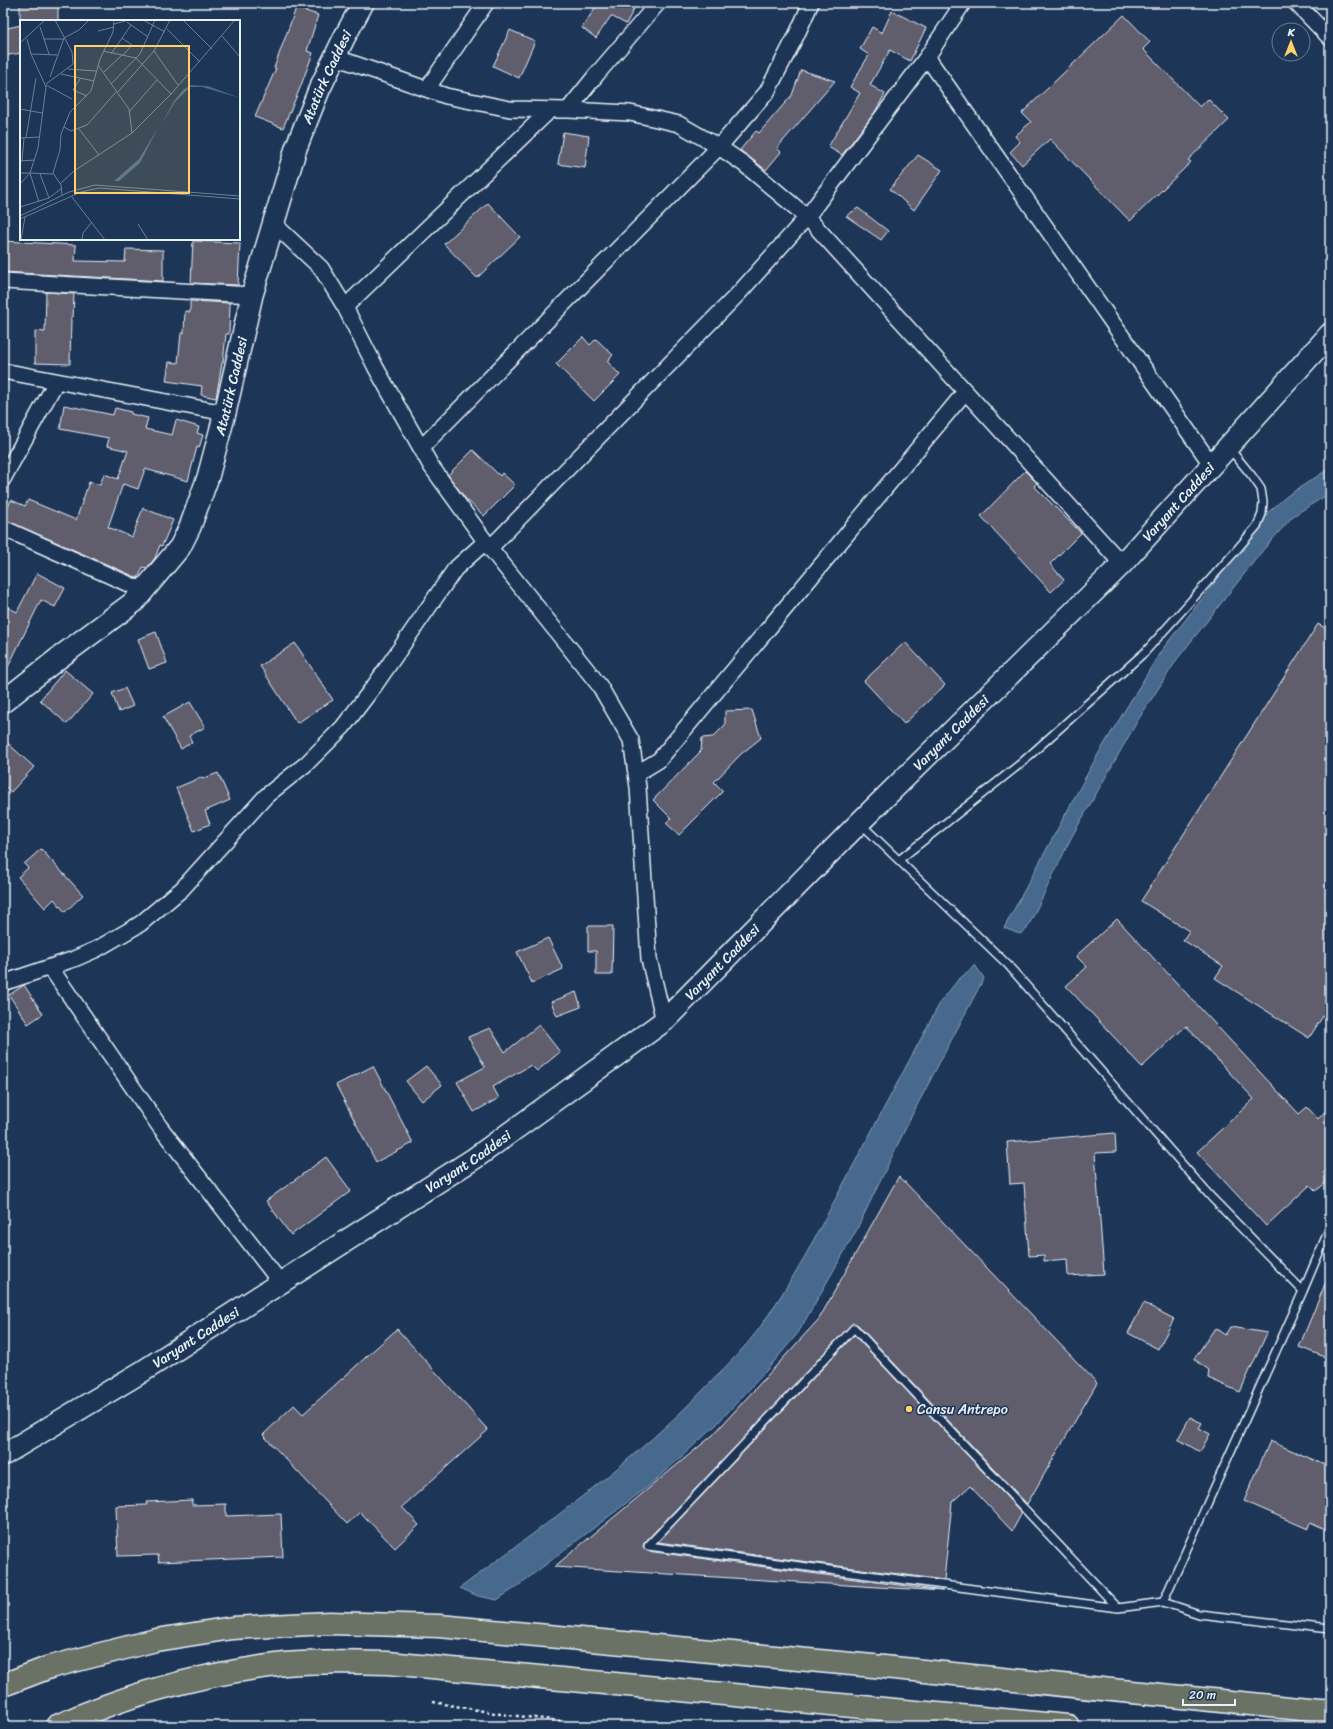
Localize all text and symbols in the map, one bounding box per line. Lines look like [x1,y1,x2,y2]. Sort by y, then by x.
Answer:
inset map [20,20,240,240]
north arrow [1271,22,1311,62]
text: K [1287,23,1296,42]
street label: Atatürk Caddesi [294,25,360,129]
street label: Atatürk Caddesi [207,333,255,439]
street label: Varyant Caddesi [1136,456,1222,548]
street label: Varyant Caddesi [907,688,996,777]
street label: Varyant Caddesi [679,917,767,1007]
street label: Varyant Caddesi [420,1123,518,1200]
street label: Varyant Caddesi [147,1299,246,1375]
place label: Cansu Antrepo [917,1397,1008,1422]
marker: Cansu Antrepo [904,1404,914,1414]
scale bar [1183,1681,1235,1707]
text: 20 m [1189,1684,1216,1706]

